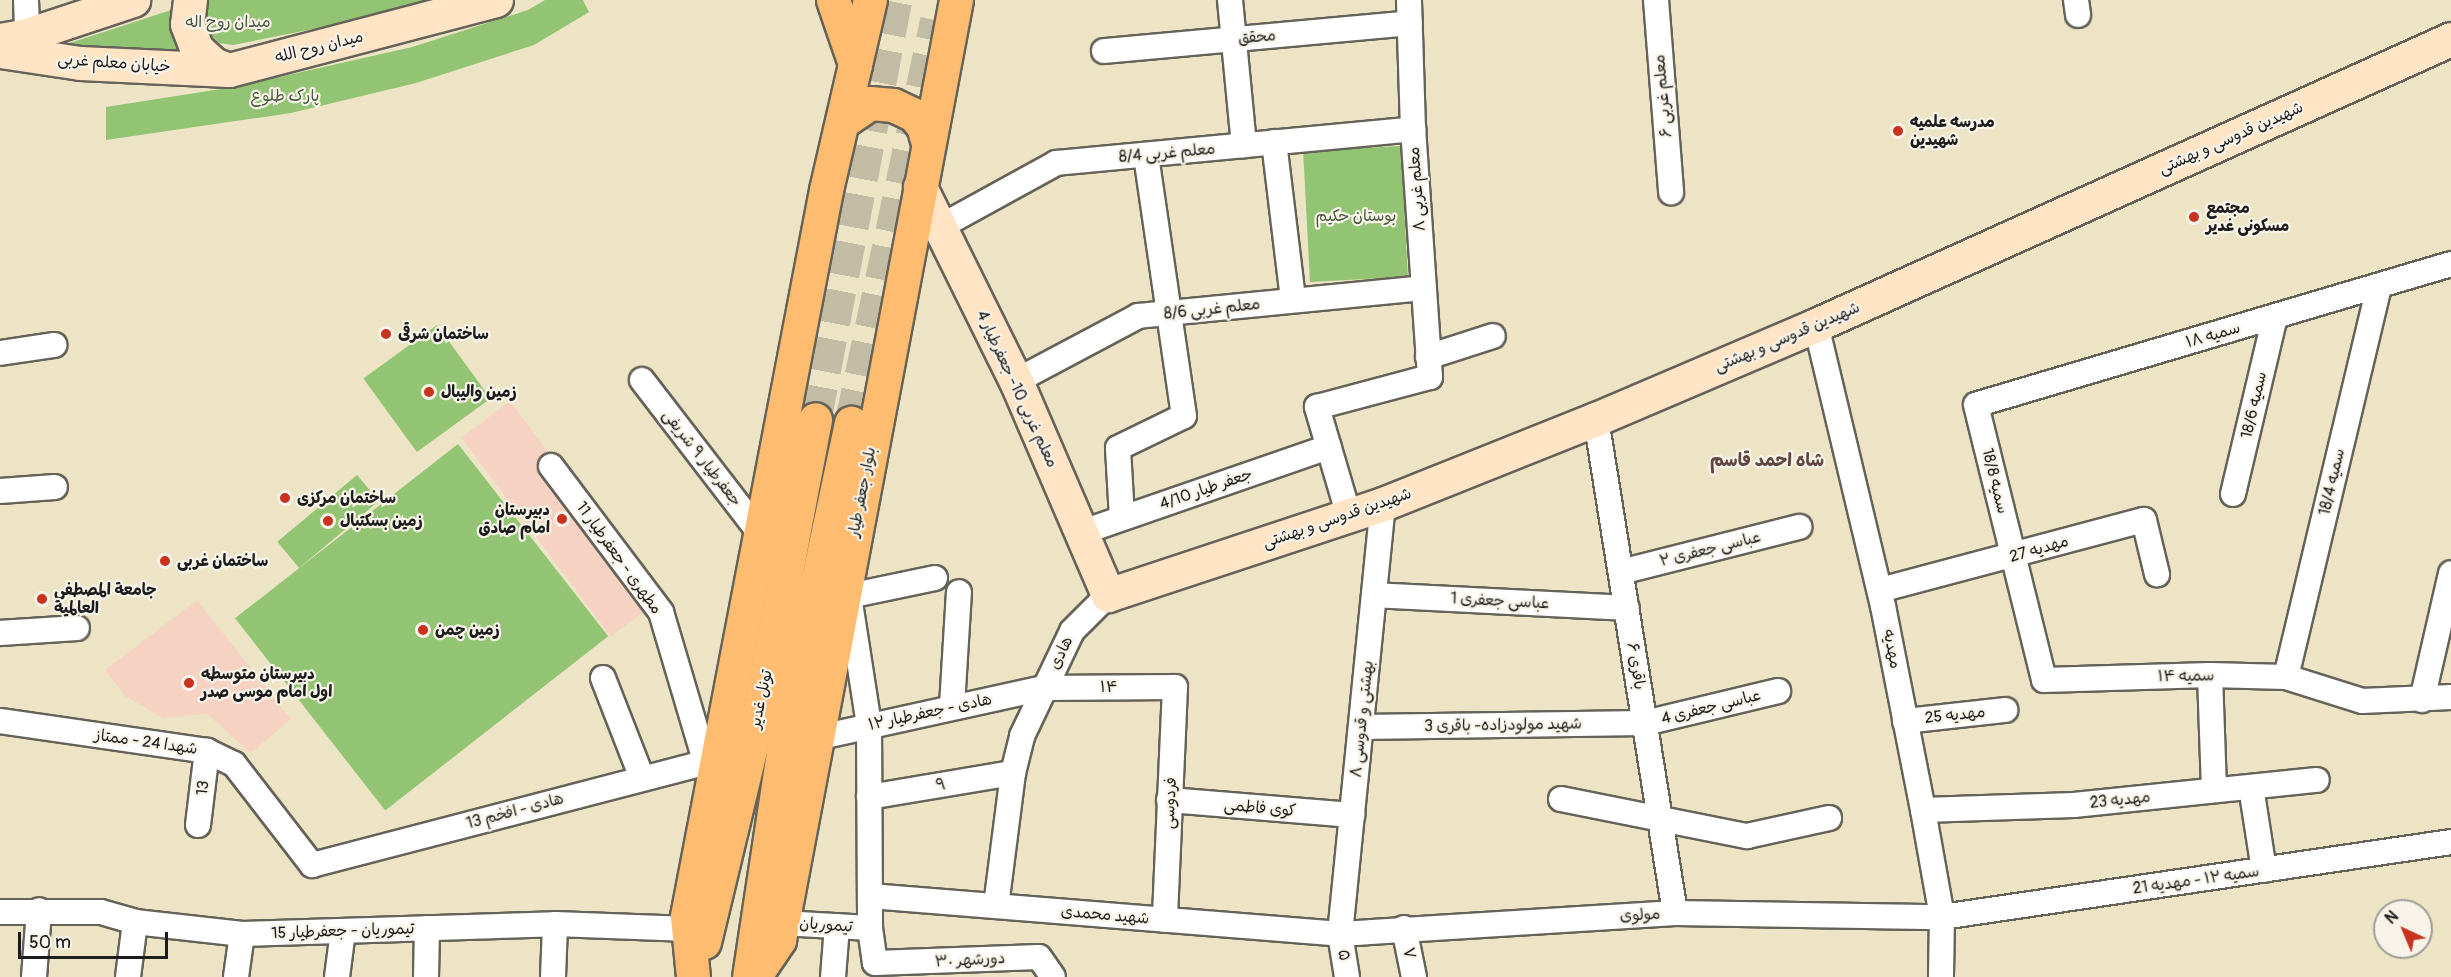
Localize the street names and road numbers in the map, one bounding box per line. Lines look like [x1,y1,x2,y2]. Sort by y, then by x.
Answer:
street label: محقق [1237,26,1277,48]
street label: میدان روح الله [273,27,365,67]
street label: خیابان معلم غربی [57,49,171,77]
street label: معلم غربی ۶ [1650,54,1676,138]
street label: شهیدین قدوسی و بهشتی [2156,97,2306,179]
street label: معلم غربی 8/4 [1118,139,1216,167]
street label: معلم غربی ۸ [1404,146,1430,232]
street label: معلم غربی 8/6 [1163,294,1261,324]
street label: شهیدین قدوسی و بهشتی [1711,298,1863,376]
street label: معلم غربی 10- جعفرطیار 4 [972,307,1062,471]
street label: سمیه ۱۸ [2184,318,2242,352]
street label: سمیه 18/6 [2237,370,2271,440]
street label: جعفرطیار ۹ شریفی [658,406,746,510]
street label: بلوار جعفر طیار [844,445,880,539]
street label: سمیه 18/8 [1978,446,2012,516]
street label: سمیه 18/4 [2315,447,2349,517]
street label: جعفر طیار 4/10 [1157,464,1255,514]
street label: شهیدین قدوسی و بهشتی [1260,483,1414,553]
street label: مطهری - جعفرطیار 11 [572,498,666,618]
street label: عباسی جعفری ۲ [1657,527,1763,571]
street label: مهدیه 27 [2007,531,2071,567]
street label: عباسی جعفری 1 [1450,589,1550,613]
street label: مهدیه [1879,628,1905,670]
street label: هادی [1045,633,1077,673]
street label: ۶ باقری [1623,641,1649,691]
street label: بهشتی و قدوسی ۸ [1346,659,1378,779]
street label: سمیه ۱۴ [2158,666,2214,686]
street label: تونل غدیر [745,668,777,730]
street label: ۱۴ [1100,677,1118,697]
street label: عباسی جعفری 4 [1659,685,1763,729]
street label: هادی - جعفرطیار ۱۲ [866,690,994,734]
street label: مهدیه 25 [1924,702,1986,728]
street label: شهید مولودزاده- باقری 3 [1424,714,1582,736]
street label: شهدا 24 - ممتاز [93,725,199,759]
street label: ۹ [935,775,947,795]
street label: فردوسی [1159,777,1181,829]
street label: 13 [193,779,213,797]
street label: مهدیه 23 [2089,787,2151,813]
street label: هادی - افخم 13 [464,789,566,833]
street label: کوی فاطمی [1223,795,1297,821]
street label: سمیه ۱۲ - مهدیه 21 [2131,862,2261,898]
street label: شهید محمدی [1060,902,1150,928]
street label: مولوی [1619,904,1661,926]
street label: تیموریان [799,914,853,936]
street label: تیموریان - جعفرطیار 15 [271,919,415,943]
street label: ۷ [1398,945,1420,961]
street label: ۵ [1334,948,1354,962]
street label: دورشهر ۳۰ [934,949,1006,971]

